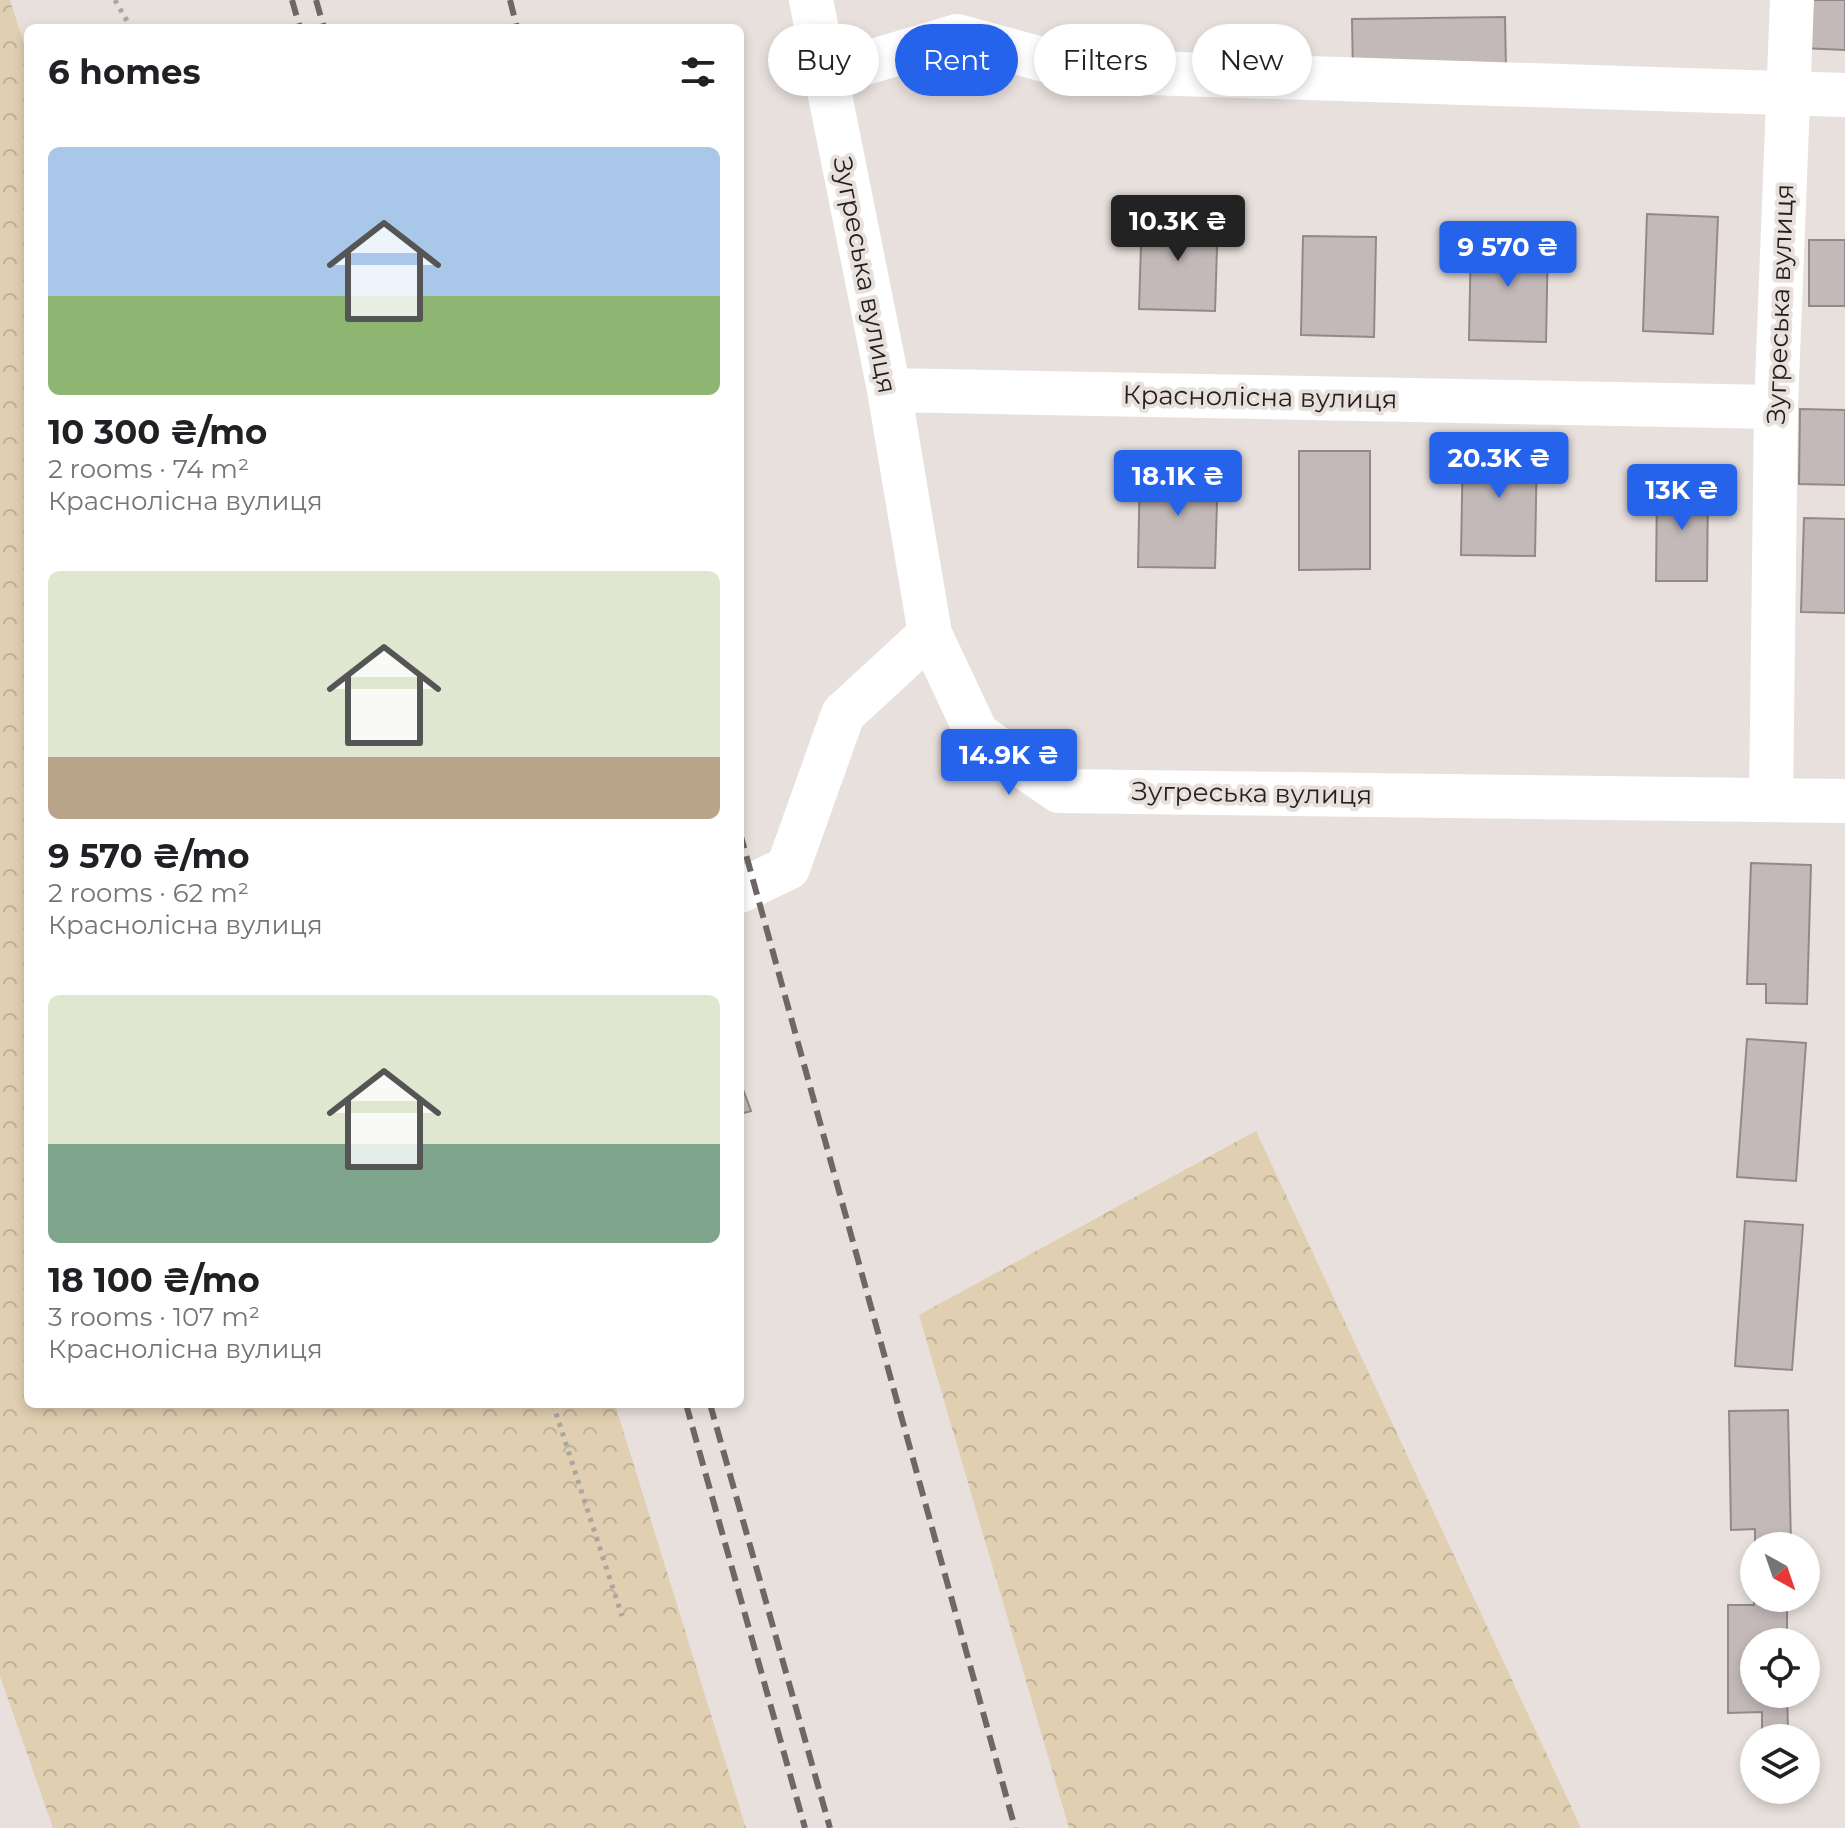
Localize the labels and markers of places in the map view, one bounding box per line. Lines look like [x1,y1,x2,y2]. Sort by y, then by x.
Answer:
pin: 10.3K ₴ [1104,195,1252,263]
pin: 9 570 ₴ [1434,221,1582,289]
pin: 20.3K ₴ [1425,432,1573,500]
pin: 18.1K ₴ [1104,450,1252,518]
pin: 13K ₴ [1626,464,1738,532]
pin: 14.9K ₴ [935,729,1083,797]

